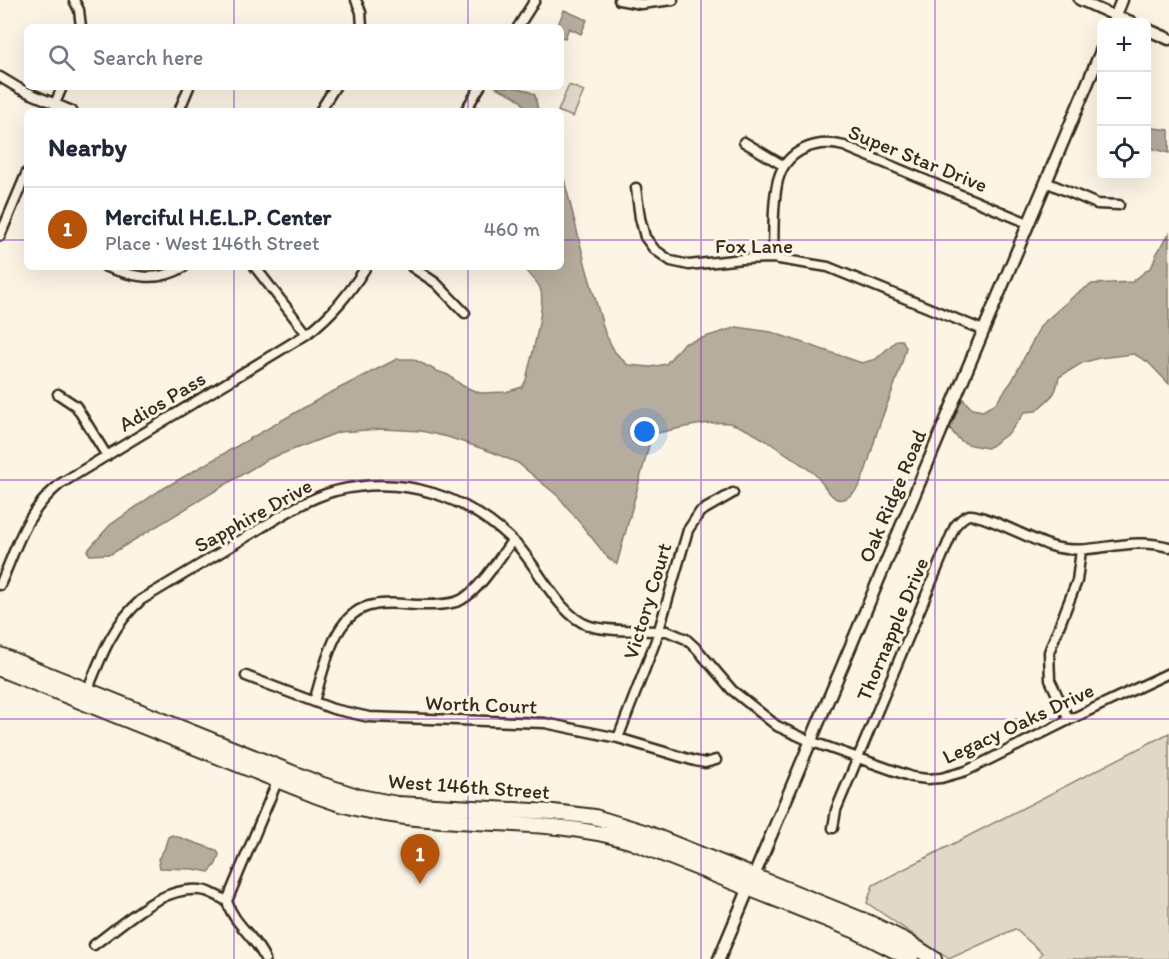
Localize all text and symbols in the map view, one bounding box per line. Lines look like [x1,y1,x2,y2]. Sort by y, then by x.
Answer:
map controls [1097,18,1151,180]
button: + [1097,18,1151,72]
search box [24,24,564,90]
icon: search [45,41,78,74]
text: Search here [93,44,203,71]
button: − [1097,72,1151,126]
street label: Super Star Drive [845,119,991,197]
button: locate [1097,126,1151,180]
text: Nearby [48,131,127,163]
text: Merciful H.E.L.P. Center [105,204,331,231]
text: 1 [63,217,72,241]
text: 460 m [484,217,540,241]
text: Place · West 146th Street [105,231,320,255]
street label: Fox Lane [715,233,793,258]
street label: Adios Pass [114,365,210,437]
your location [630,417,659,446]
street label: Oak Ridge Road [853,425,931,566]
street label: Sapphire Drive [190,472,316,558]
street label: Victory Court [617,540,677,662]
street label: Thornapple Drive [850,553,934,705]
street label: Legacy Oaks Drive [938,677,1098,769]
street label: Worth Court [425,690,538,718]
street label: West 146th Street [387,768,551,804]
pin: 1 [400,834,440,884]

